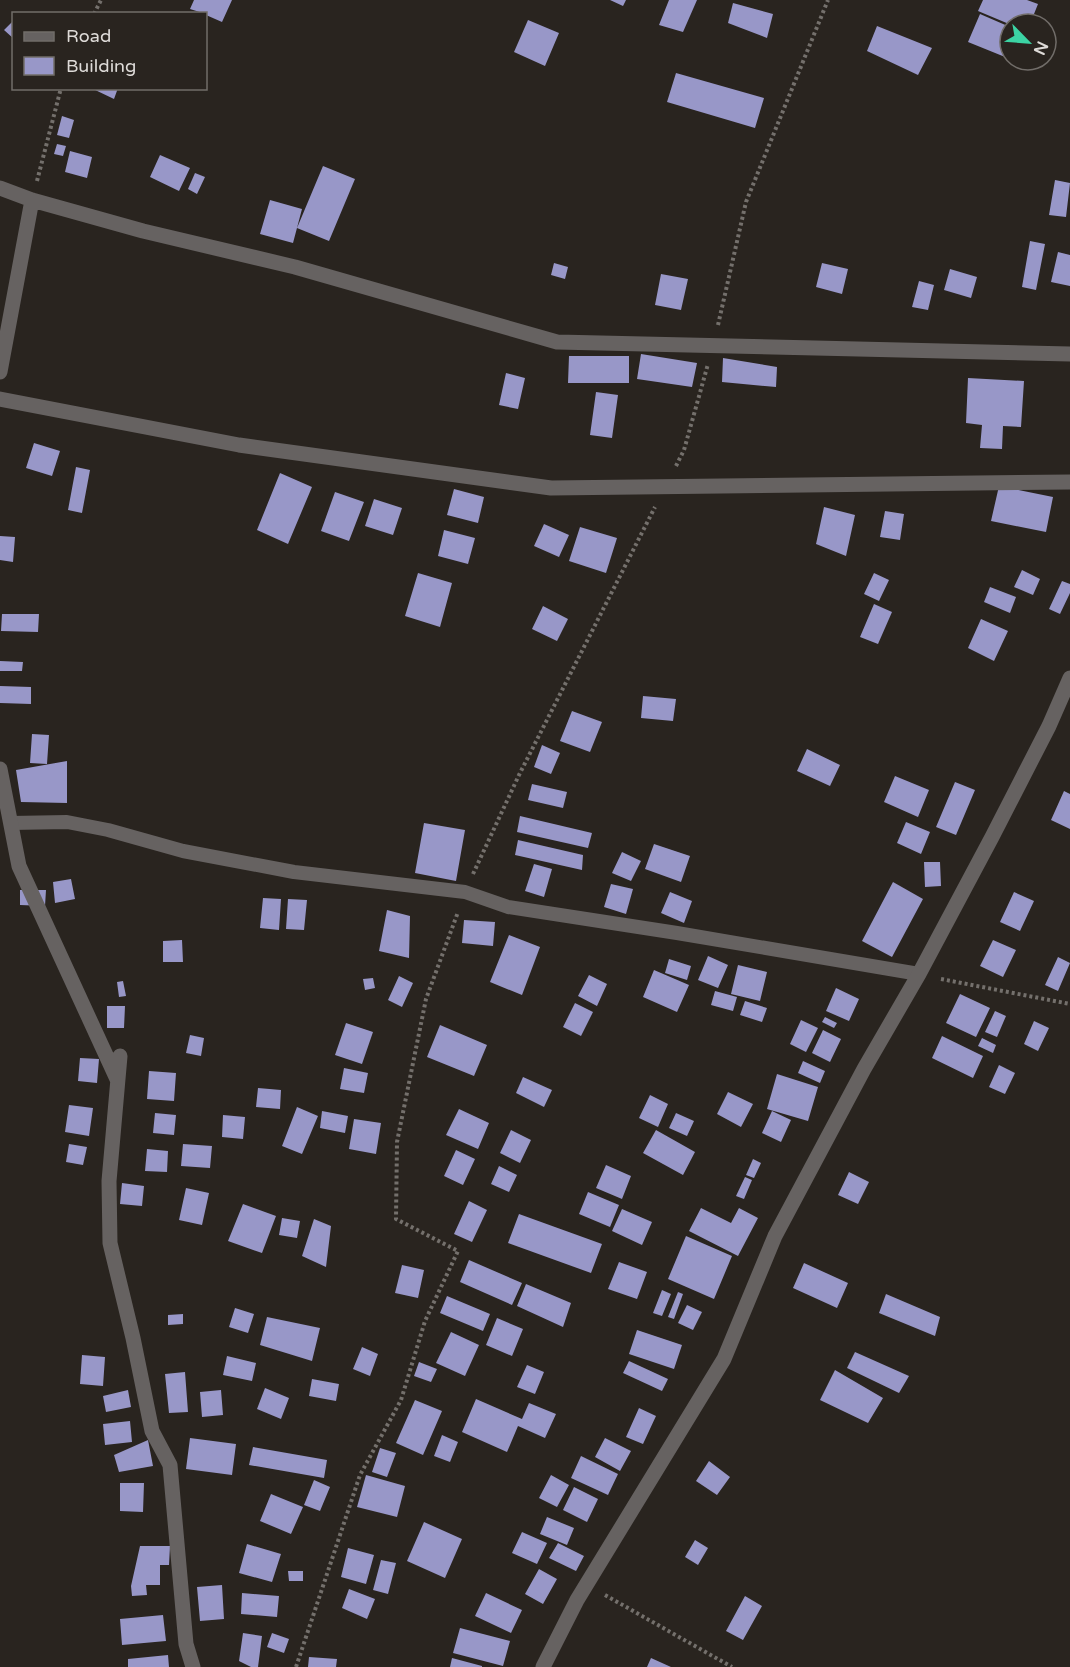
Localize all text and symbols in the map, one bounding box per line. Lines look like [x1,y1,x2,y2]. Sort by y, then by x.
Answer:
legend [12,12,207,90]
north arrow [998,12,1058,72]
text: Road [66,25,111,47]
text: N [1029,38,1052,58]
text: Building [66,55,136,77]

